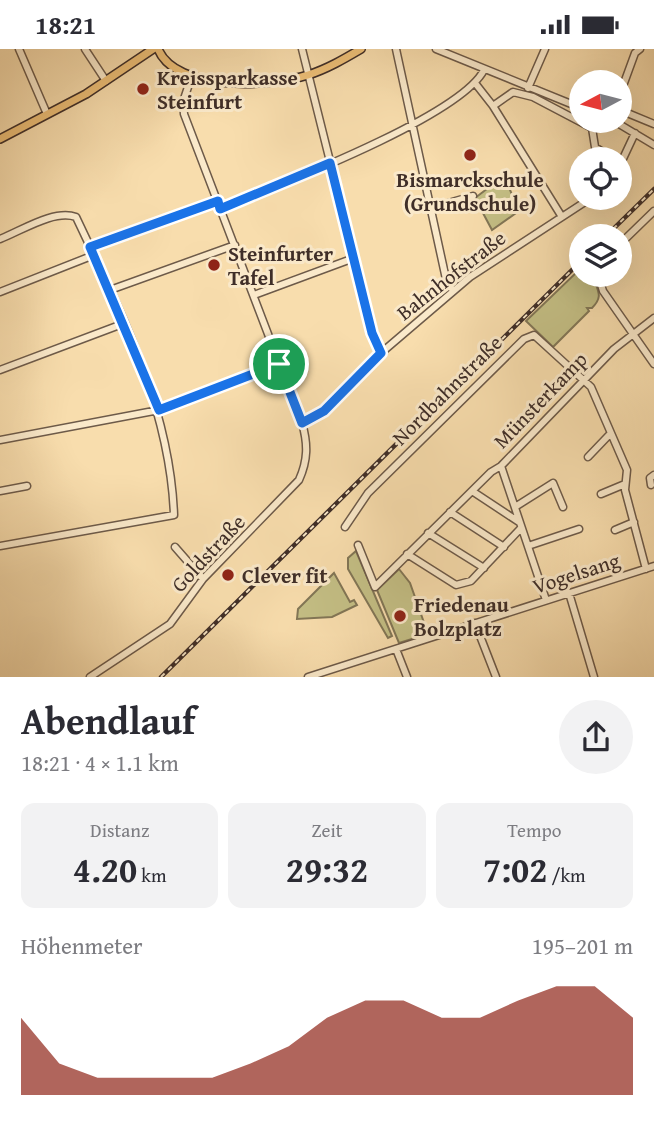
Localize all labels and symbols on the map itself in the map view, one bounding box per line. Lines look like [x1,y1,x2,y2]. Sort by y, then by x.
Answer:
place label: Kreissparkasse Steinfurt [157,62,298,117]
north arrow [569,70,632,133]
marker: Kreissparkasse Steinfurt [135,81,151,97]
marker: Bismarckschule (Grundschule) [462,147,478,163]
place label: Bismarckschule (Grundschule) [396,164,544,219]
street label: Bahnhofstraße [390,222,512,328]
place label: Steinfurter Tafel [228,238,333,293]
marker: Steinfurter Tafel [206,257,222,273]
street label: Nordbahnstraße [385,328,509,452]
pin [249,334,309,394]
street label: Münsterkamp [486,345,594,455]
street label: Goldstraße [164,507,252,599]
street label: Vogelsang [528,544,624,602]
place label: Clever fit [242,560,327,591]
marker: Clever fit [220,567,236,583]
place label: Friedenau Bolzplatz [414,589,509,644]
marker: Friedenau Bolzplatz [392,608,408,624]

